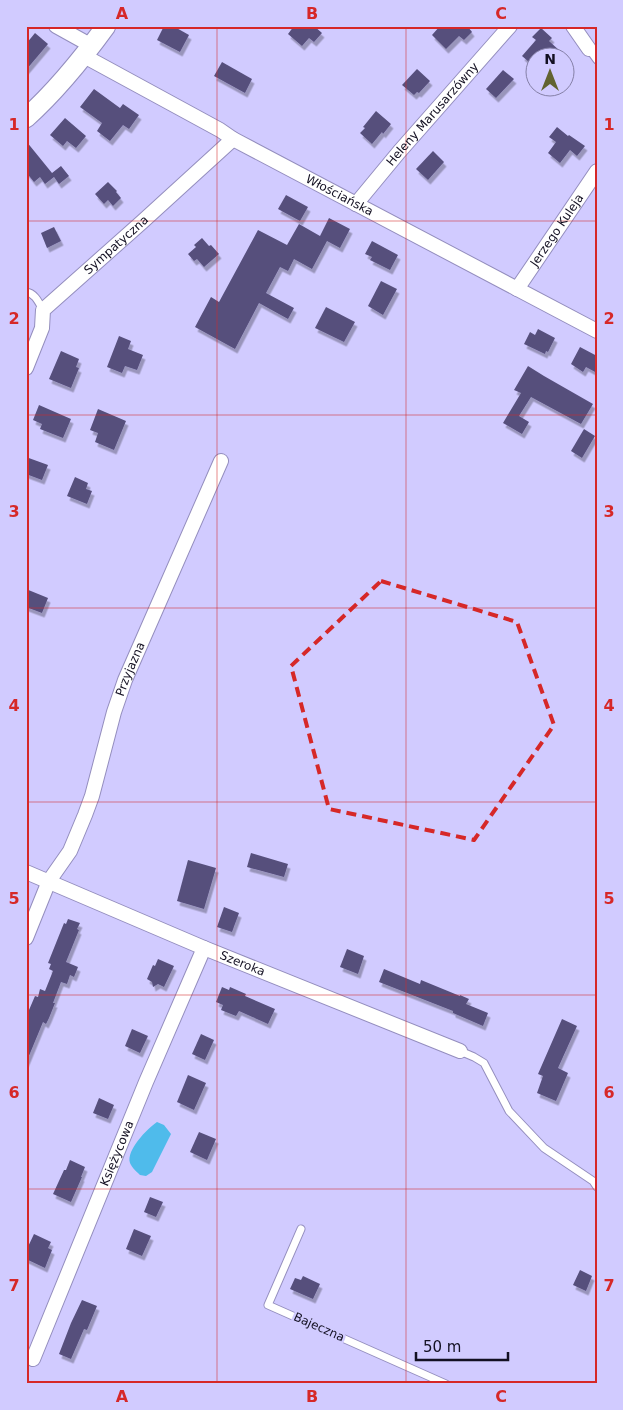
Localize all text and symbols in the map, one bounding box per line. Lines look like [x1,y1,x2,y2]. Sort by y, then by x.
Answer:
text: A [116,4,129,23]
text: B [306,4,318,23]
text: C [495,4,507,23]
north arrow [526,48,576,98]
text: N [544,51,556,67]
street label: Heleny Marusarzówny [384,60,482,169]
text: 1 [8,115,20,134]
text: 1 [603,115,615,134]
street label: Włościańska [303,172,376,219]
street label: Jerzego Kuleja [527,191,586,270]
street label: Sympatyczna [81,213,151,277]
text: 2 [8,309,20,328]
text: 2 [603,309,615,328]
text: 3 [8,502,20,521]
text: 3 [603,502,615,521]
street label: Przyjazna [113,640,148,698]
text: 4 [8,696,20,715]
text: 4 [603,696,615,715]
text: 5 [8,889,20,908]
text: 5 [603,889,615,908]
street label: Szeroka [218,948,267,979]
text: 6 [8,1083,20,1102]
text: 6 [603,1083,615,1102]
street label: Księżycowa [97,1119,136,1188]
text: 7 [8,1276,20,1295]
text: 7 [603,1276,615,1295]
street label: Bajeczna [291,1310,347,1344]
scale bar [416,1330,508,1362]
text: 50 m [423,1338,461,1356]
text: A [116,1387,129,1406]
text: B [306,1387,318,1406]
text: C [495,1387,507,1406]

